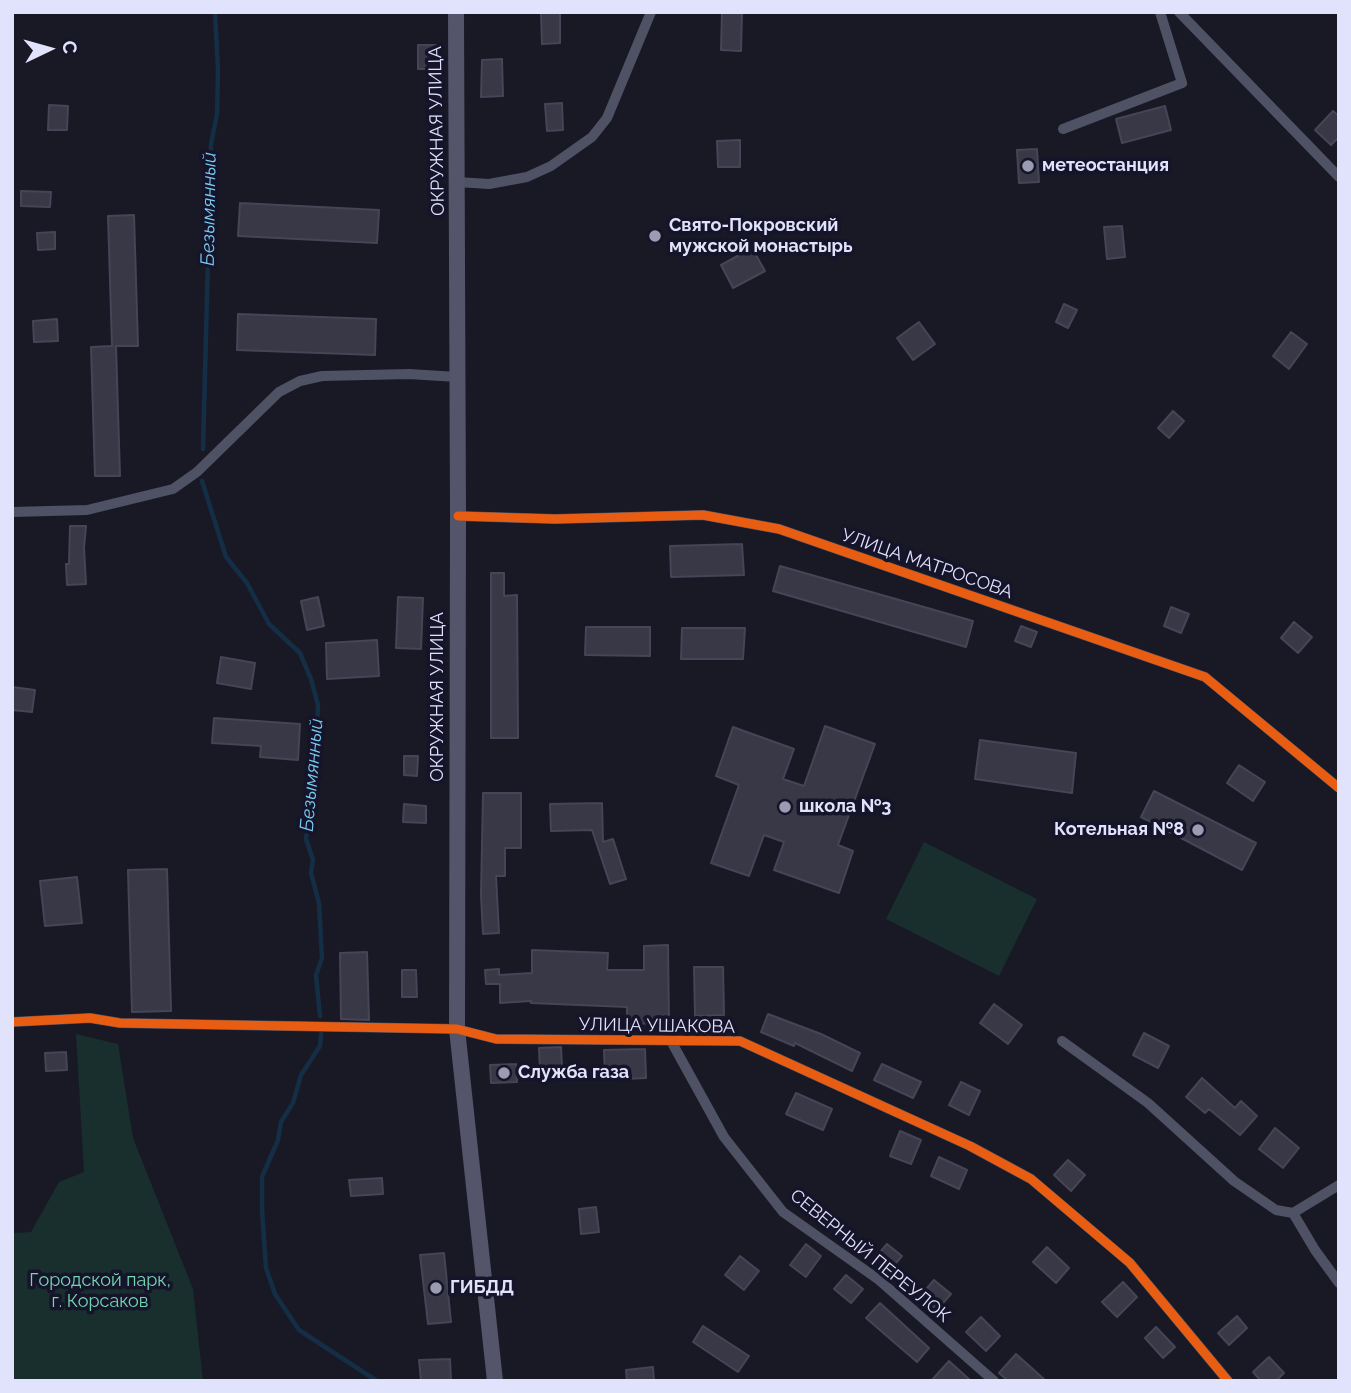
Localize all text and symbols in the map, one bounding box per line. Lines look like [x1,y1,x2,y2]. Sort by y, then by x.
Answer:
north arrow [14,14,84,84]
text: С [58,40,81,55]
street label: ОКРУЖНАЯ УЛИЦА [425,46,449,216]
water label: Безымянный [197,152,221,266]
place label: метеостанция [1042,155,1169,177]
marker: метеостанция [1020,158,1036,174]
place label: Свято-Покровский мужской монастырь [669,215,853,258]
marker: Свято-Покровский мужской монастырь [647,228,663,244]
street label: УЛИЦА МАТРОСОВА [838,525,1016,603]
street label: ОКРУЖНАЯ УЛИЦА [427,612,449,782]
water label: Безымянный [296,717,328,833]
place label: школа №3 [799,796,891,818]
marker: школа №3 [777,799,793,815]
place label: Котельная №8 [1054,819,1184,841]
marker: Котельная №8 [1190,822,1206,838]
street label: УЛИЦА УШАКОВА [579,1014,735,1038]
place label: Служба газа [518,1062,629,1084]
marker: Служба газа [496,1065,512,1081]
street label: СЕВЕРНЫЙ ПЕРЕУЛОК [786,1185,954,1327]
park label: Городской парк, г. Корсаков [29,1270,171,1312]
place label: ГИБДД [450,1277,514,1299]
marker: ГИБДД [428,1280,444,1296]

